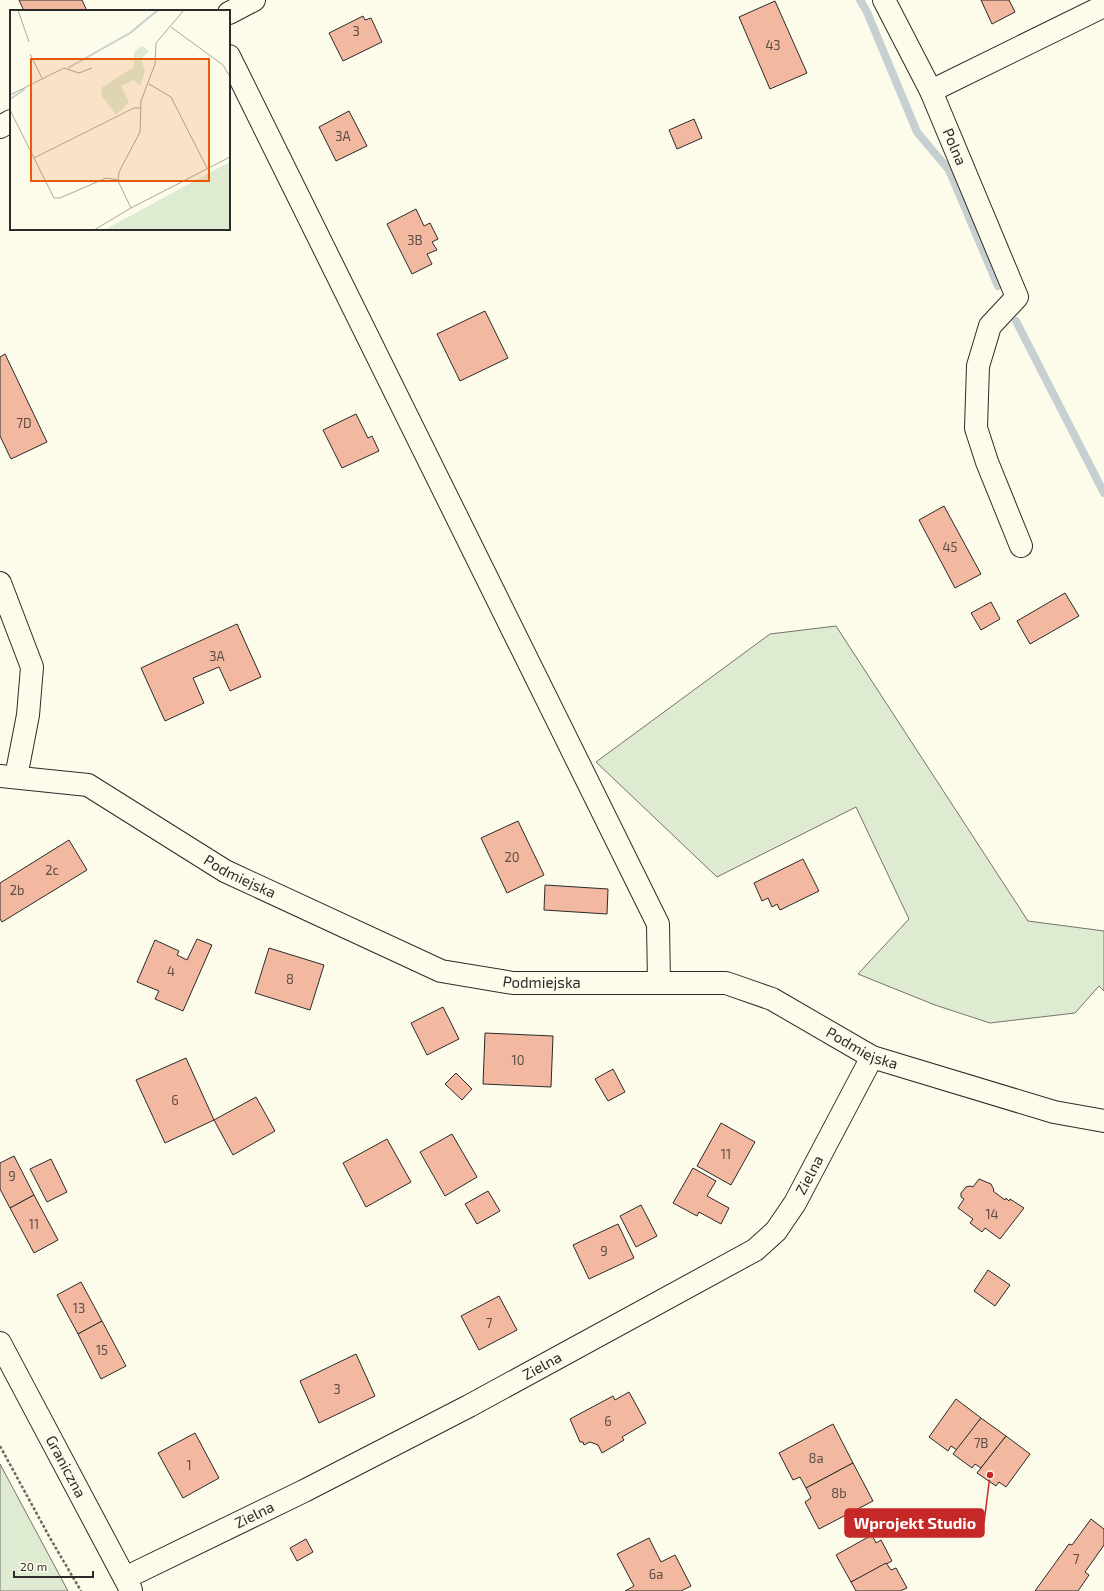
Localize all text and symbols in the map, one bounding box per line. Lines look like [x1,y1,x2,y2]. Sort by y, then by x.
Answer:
inset map [10,10,230,230]
house number: 3 [352,23,360,39]
house number: 43 [765,37,781,53]
street label: Polna [939,125,971,168]
house number: 3A [335,128,351,144]
house number: 3B [407,232,423,248]
house number: 7D [16,415,32,431]
house number: 45 [943,539,958,555]
house number: 3A [209,648,225,664]
house number: 20 [504,849,520,865]
street label: Podmiejska [201,850,279,901]
house number: 2c [45,862,59,878]
house number: 2b [10,882,24,898]
house number: 4 [167,963,175,979]
house number: 8 [286,971,294,987]
street label: Podmiejska [502,971,581,992]
street label: Podmiejska [823,1022,900,1072]
house number: 10 [511,1052,525,1068]
house number: 6 [171,1092,179,1108]
house number: 11 [721,1146,731,1162]
street label: Zielna [791,1152,826,1197]
house number: 9 [8,1168,16,1184]
house number: 14 [985,1206,999,1222]
house number: 11 [29,1216,39,1232]
house number: 9 [600,1243,608,1259]
house number: 13 [73,1300,85,1316]
house number: 7 [486,1315,493,1331]
house number: 15 [96,1342,108,1358]
street label: Zielna [519,1347,564,1383]
house number: 3 [333,1381,341,1397]
house number: 6 [604,1413,612,1429]
street label: Graniczna [43,1432,90,1501]
house number: 7B [974,1435,988,1451]
house number: 8a [808,1450,824,1466]
house number: 1 [186,1457,192,1473]
house number: 8b [831,1485,847,1501]
street label: Zielna [231,1497,277,1531]
callout: Wprojekt Studio [845,1509,984,1537]
text: Wprojekt Studio [854,1513,976,1532]
house number: 7 [1073,1551,1080,1567]
scale bar [14,1553,93,1579]
text: 20 m [20,1559,47,1573]
house number: 6a [649,1566,663,1582]

